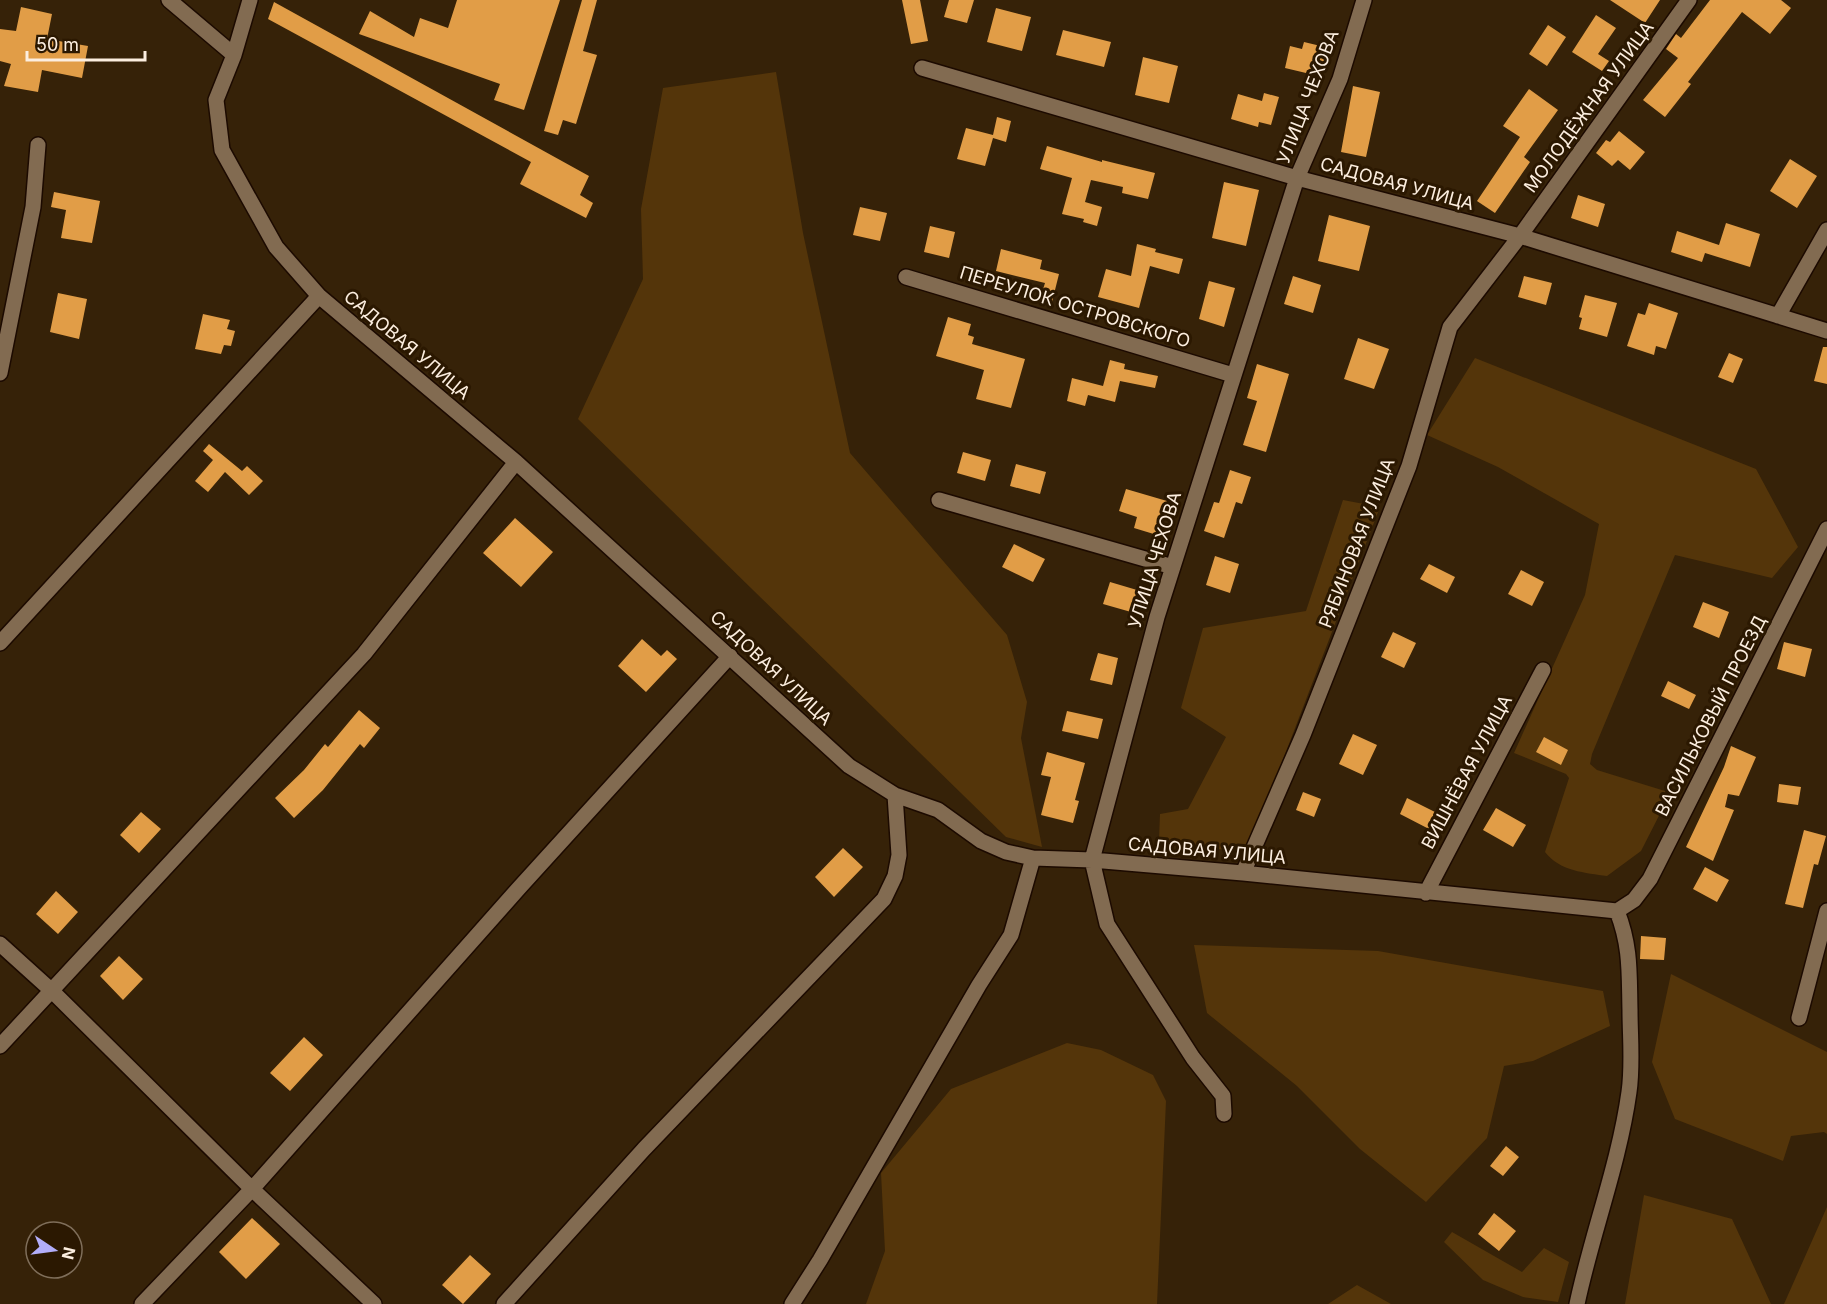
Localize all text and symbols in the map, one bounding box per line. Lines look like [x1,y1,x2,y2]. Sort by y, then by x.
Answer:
street label: МОЛОДЁЖНАЯ УЛИЦА [1519,17,1658,196]
scale bar [27,24,146,62]
street label: УЛИЦА ЧЕХОВА [1272,27,1343,167]
text: 50 m [36,34,79,55]
street label: САДОВАЯ УЛИЦА [1318,153,1476,214]
street label: ПЕРЕУЛОК ОСТРОВСКОГО [957,261,1193,352]
street label: САДОВАЯ УЛИЦА [340,286,475,404]
street label: РЯБИНОВАЯ УЛИЦА [1314,455,1399,631]
street label: УЛИЦА ЧЕХОВА [1124,489,1185,631]
street label: САДОВАЯ УЛИЦА [706,606,836,729]
street label: ВАСИЛЬКОВЫЙ ПРОЕЗД [1650,612,1770,820]
street label: ВИШНЁВАЯ УЛИЦА [1416,691,1516,852]
street label: САДОВАЯ УЛИЦА [1127,833,1287,868]
north arrow [24,1220,84,1280]
text: N [57,1245,80,1262]

